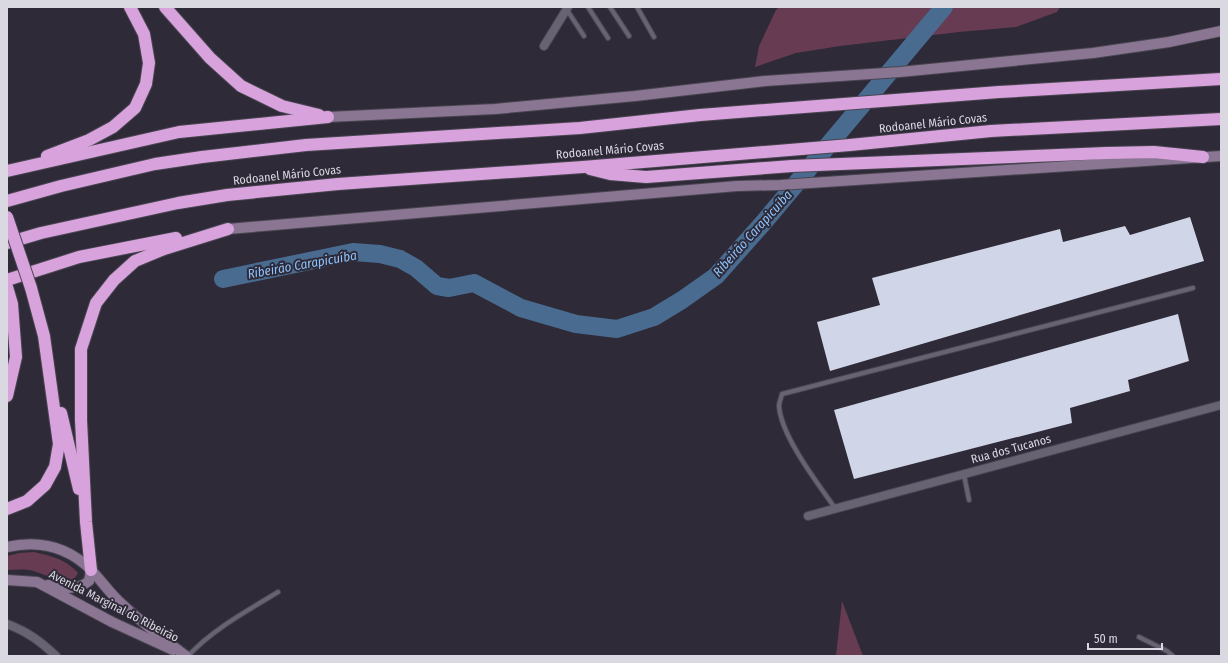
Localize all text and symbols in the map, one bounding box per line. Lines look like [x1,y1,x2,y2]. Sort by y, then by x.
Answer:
street label: Rodoanel Mário Covas [878,110,988,136]
street label: Rodoanel Mário Covas [555,138,665,162]
street label: Rodoanel Mário Covas [232,162,342,188]
water label: Ribeirão Carapicuíba [710,187,795,279]
water label: Ribeirão Carapicuíba [246,247,358,281]
street label: Rua dos Tucanos [969,432,1053,466]
street label: Avenida Marginal do Ribeirão [47,567,181,645]
scale bar [1088,625,1162,651]
text: 50 m [1094,632,1118,646]

